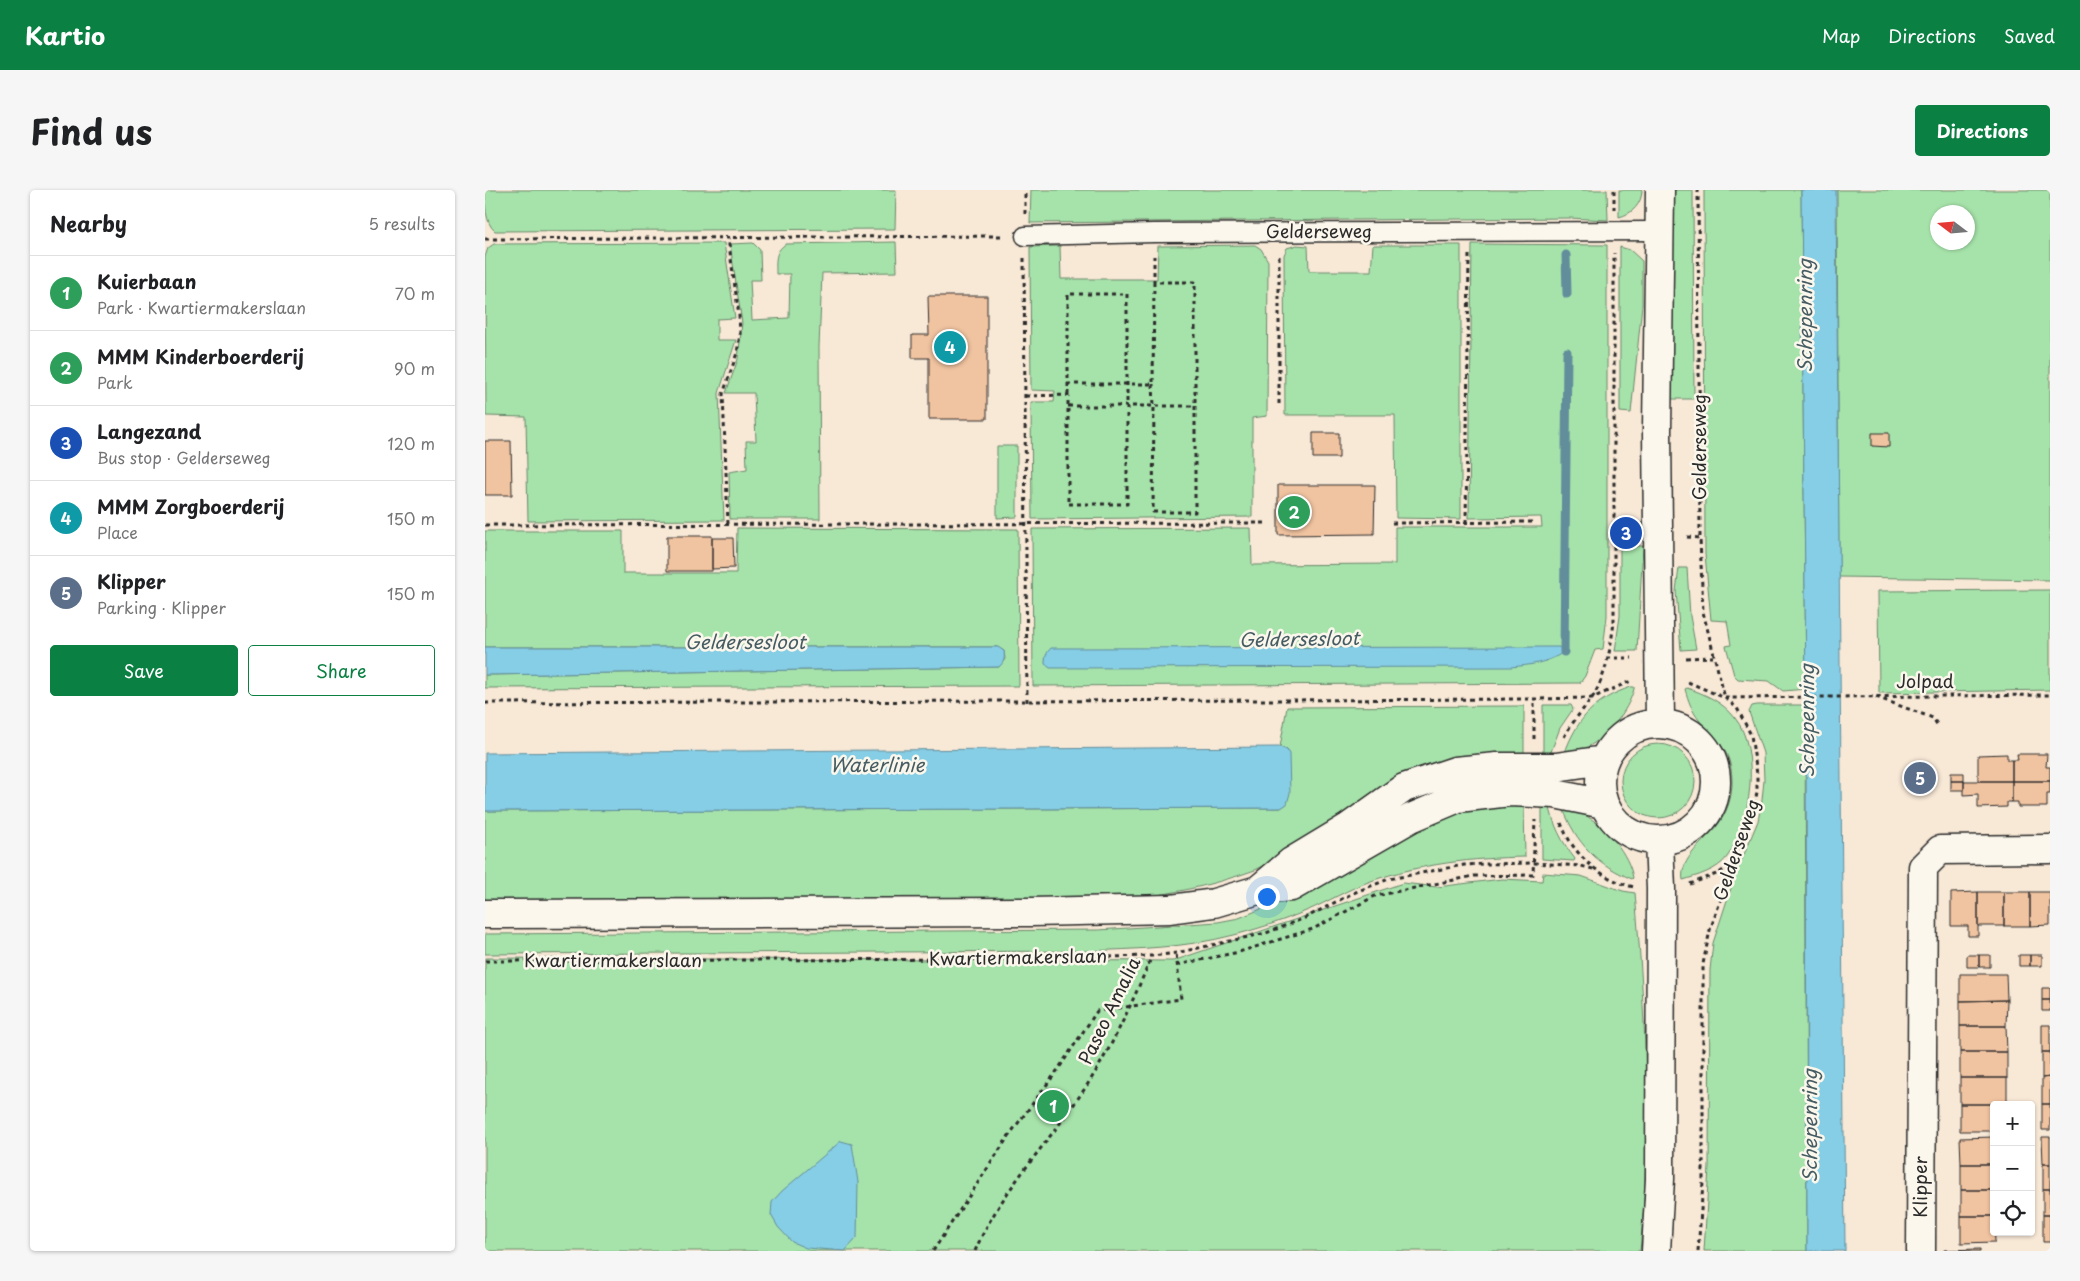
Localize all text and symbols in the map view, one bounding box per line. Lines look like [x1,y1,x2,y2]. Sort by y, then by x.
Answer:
text: Kartio [25,17,105,53]
text: Map [1822,22,1860,49]
text: Directions [1888,22,1976,49]
text: Saved [2004,22,2055,49]
text: Find us [30,104,152,157]
button: Directions [1915,105,2050,156]
north arrow [1930,205,1975,250]
text: Nearby [50,207,127,239]
text: 5 results [368,211,435,235]
street label: Gelderseweg [1266,217,1372,244]
water label: Schepenring [1790,258,1818,373]
text: Kuierbaan [97,267,196,295]
text: 1 [62,281,70,305]
text: 70 m [395,281,435,305]
text: Park · Kwartiermakerslaan [97,295,306,319]
pin: 4 [934,328,966,366]
text: MMM Kinderboerderij [97,342,304,370]
text: 2 [60,356,72,380]
text: 90 m [394,356,435,380]
text: Park [97,370,133,394]
street label: Gelderseweg [1685,394,1712,500]
text: Langezand [97,417,201,445]
text: 3 [61,431,71,455]
text: 120 m [388,431,435,455]
text: Bus stop · Gelderseweg [97,445,271,469]
text: MMM Zorgboerderij [97,492,285,520]
pin: 2 [1278,493,1310,531]
text: 4 [61,506,71,530]
text: 150 m [387,506,435,530]
pin: 3 [1610,514,1642,552]
text: Place [97,520,138,544]
text: Klipper [97,567,166,595]
text: 5 [61,581,71,605]
text: 150 m [387,581,435,605]
text: Parking · Klipper [97,595,226,619]
water label: Geldersesloot [1239,623,1362,653]
water label: Geldersesloot [685,627,807,655]
button: Save [50,645,238,696]
button: Share [248,645,435,696]
water label: Schepenring [1792,663,1820,778]
street label: Jolpad [1896,667,1954,694]
water label: Waterlinie [830,750,926,778]
pin: 5 [1904,759,1936,797]
street label: Gelderseweg [1706,795,1766,904]
your location [1254,884,1280,910]
street label: Kwartiermakerslaan [929,941,1107,972]
street label: Kwartiermakerslaan [524,946,702,973]
street label: Paseo Amalia [1071,952,1146,1069]
water label: Schepenring [1795,1068,1823,1183]
pin: 1 [1037,1087,1069,1125]
map controls [1990,1101,2035,1236]
button: + [1990,1101,2035,1146]
button: − [1990,1146,2035,1191]
street label: Klipper [1906,1156,1933,1218]
button: locate [1990,1191,2035,1236]

